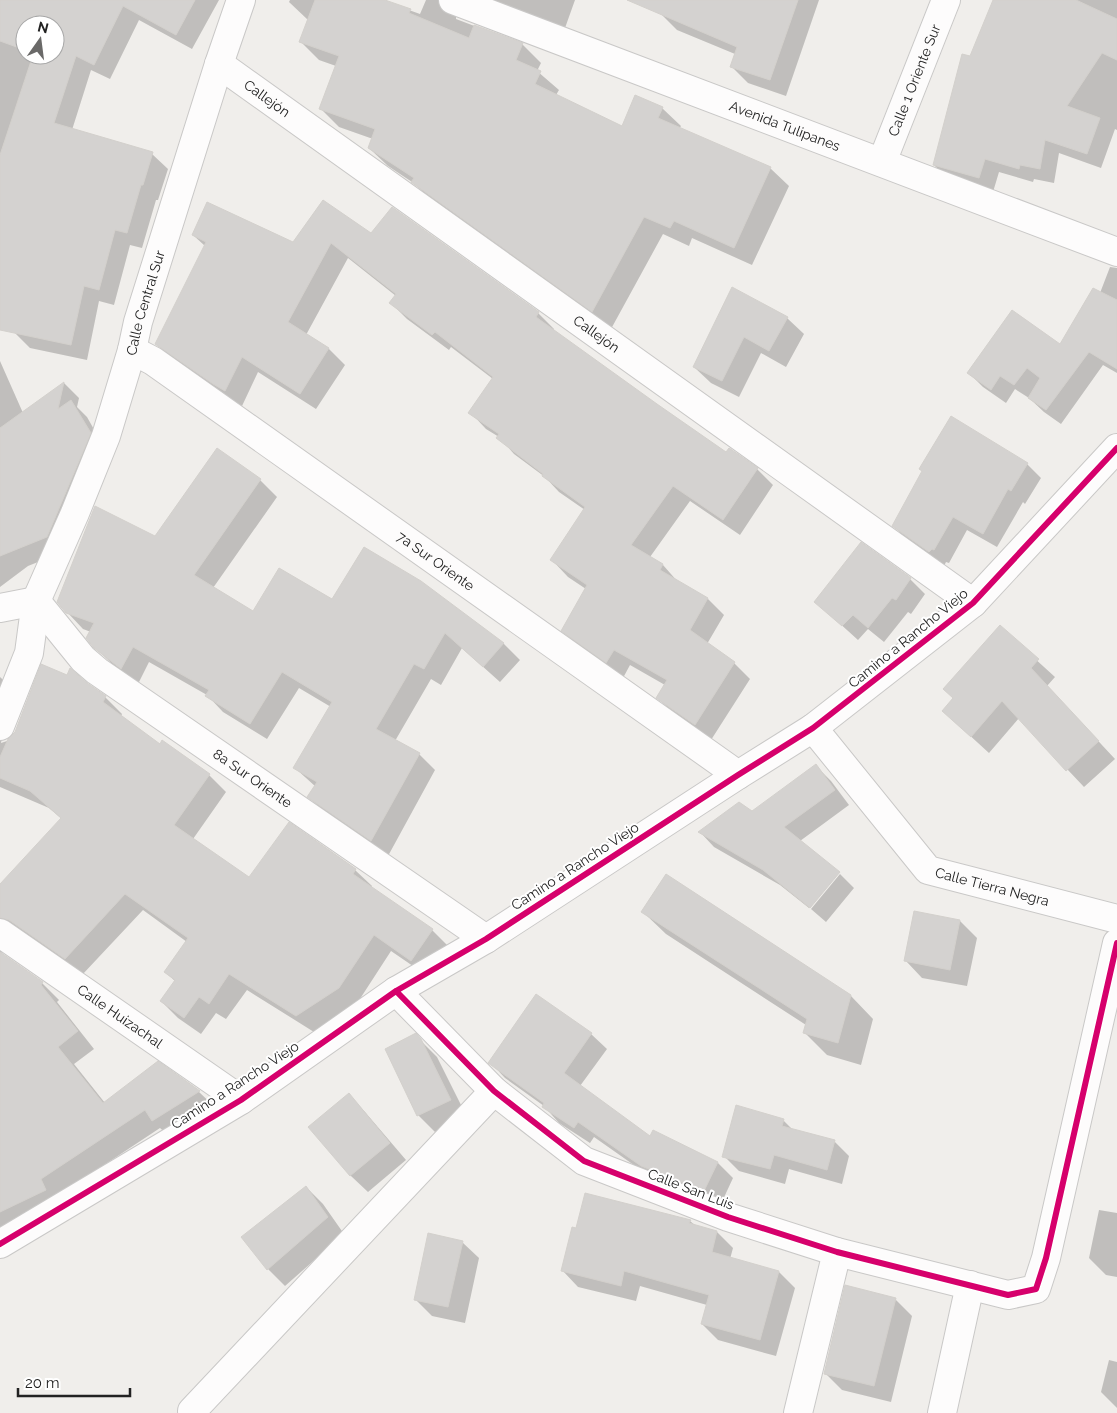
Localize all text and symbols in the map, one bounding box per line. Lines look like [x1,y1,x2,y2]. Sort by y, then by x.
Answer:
north arrow [15,15,65,65]
text: N [36,18,50,36]
street label: Calle 1 Oriente Sur [885,22,944,138]
street label: Callejón [241,76,293,120]
street label: Avenida Tulipanes [727,98,843,154]
street label: Calle Central Sur [123,248,168,357]
street label: Callejón [570,312,623,356]
street label: 7a Sur Oriente [394,528,478,594]
street label: Camino a Rancho Viejo [845,585,971,691]
street label: 8a Sur Oriente [210,745,295,811]
street label: Camino a Rancho Viejo [508,819,642,913]
street label: Calle Tierra Negra [933,864,1051,909]
street label: Calle Huizachal [74,981,166,1051]
street label: Camino a Rancho Viejo [168,1038,302,1132]
street label: Calle San Luis [646,1165,736,1213]
scale bar [18,1366,130,1398]
text: 20 m [25,1374,60,1392]

